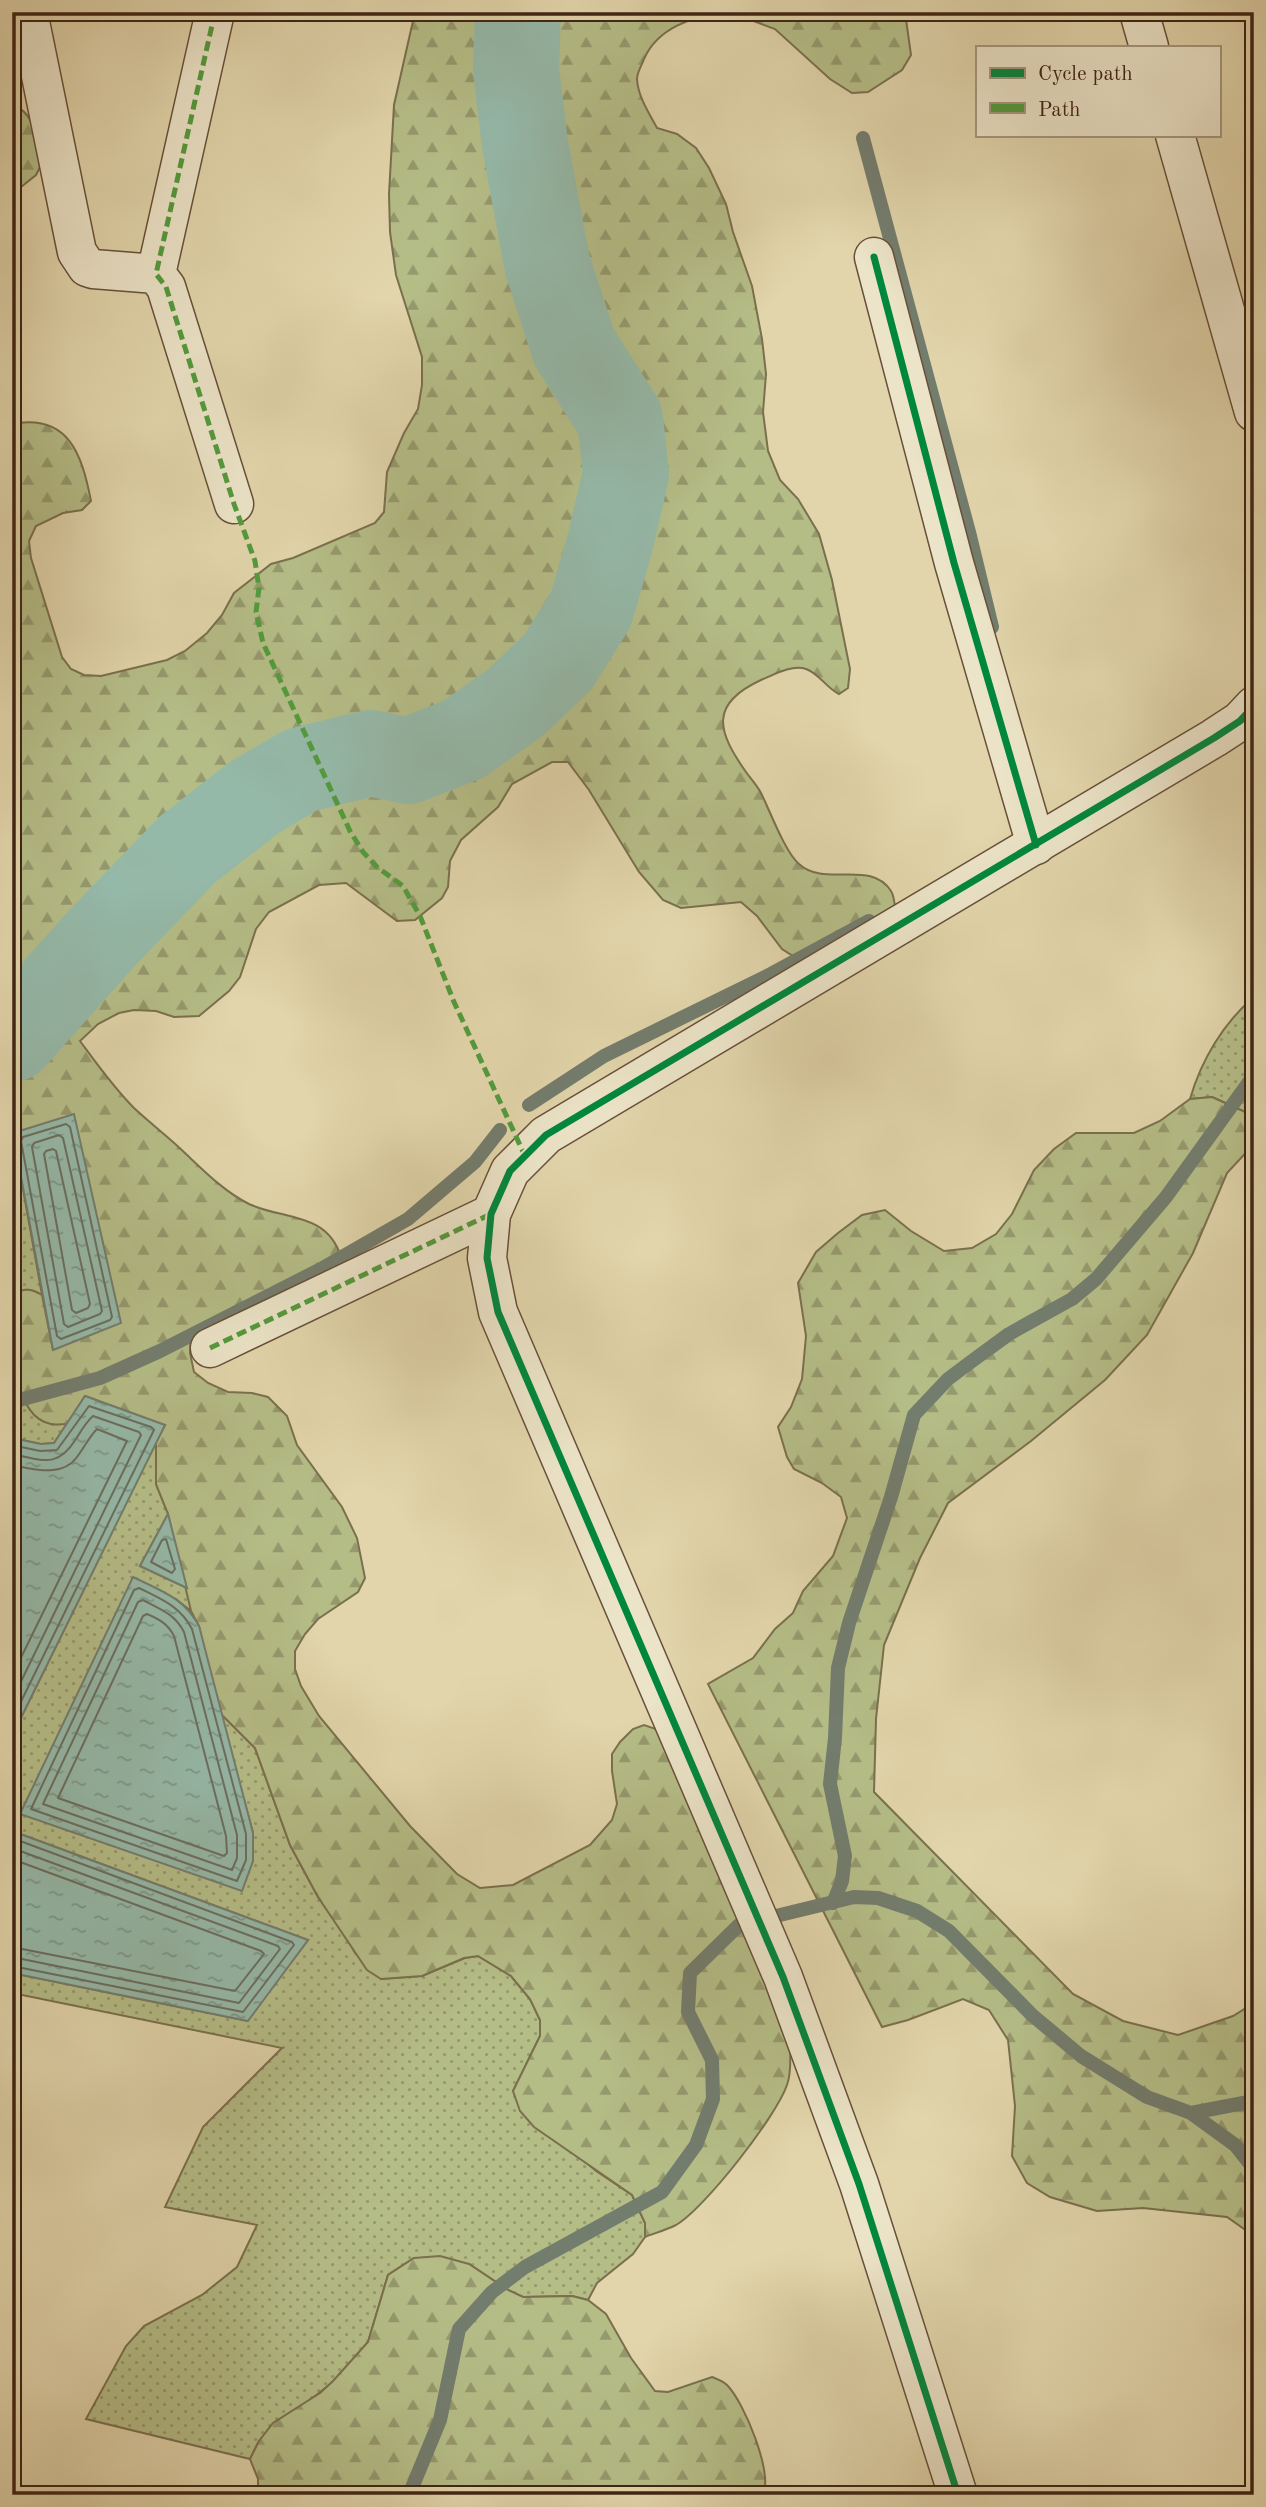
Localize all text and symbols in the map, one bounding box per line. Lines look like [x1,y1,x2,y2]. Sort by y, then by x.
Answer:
legend [976,46,1220,136]
text: Cycle path [1038,64,1133,85]
text: Path [1038,100,1081,121]

